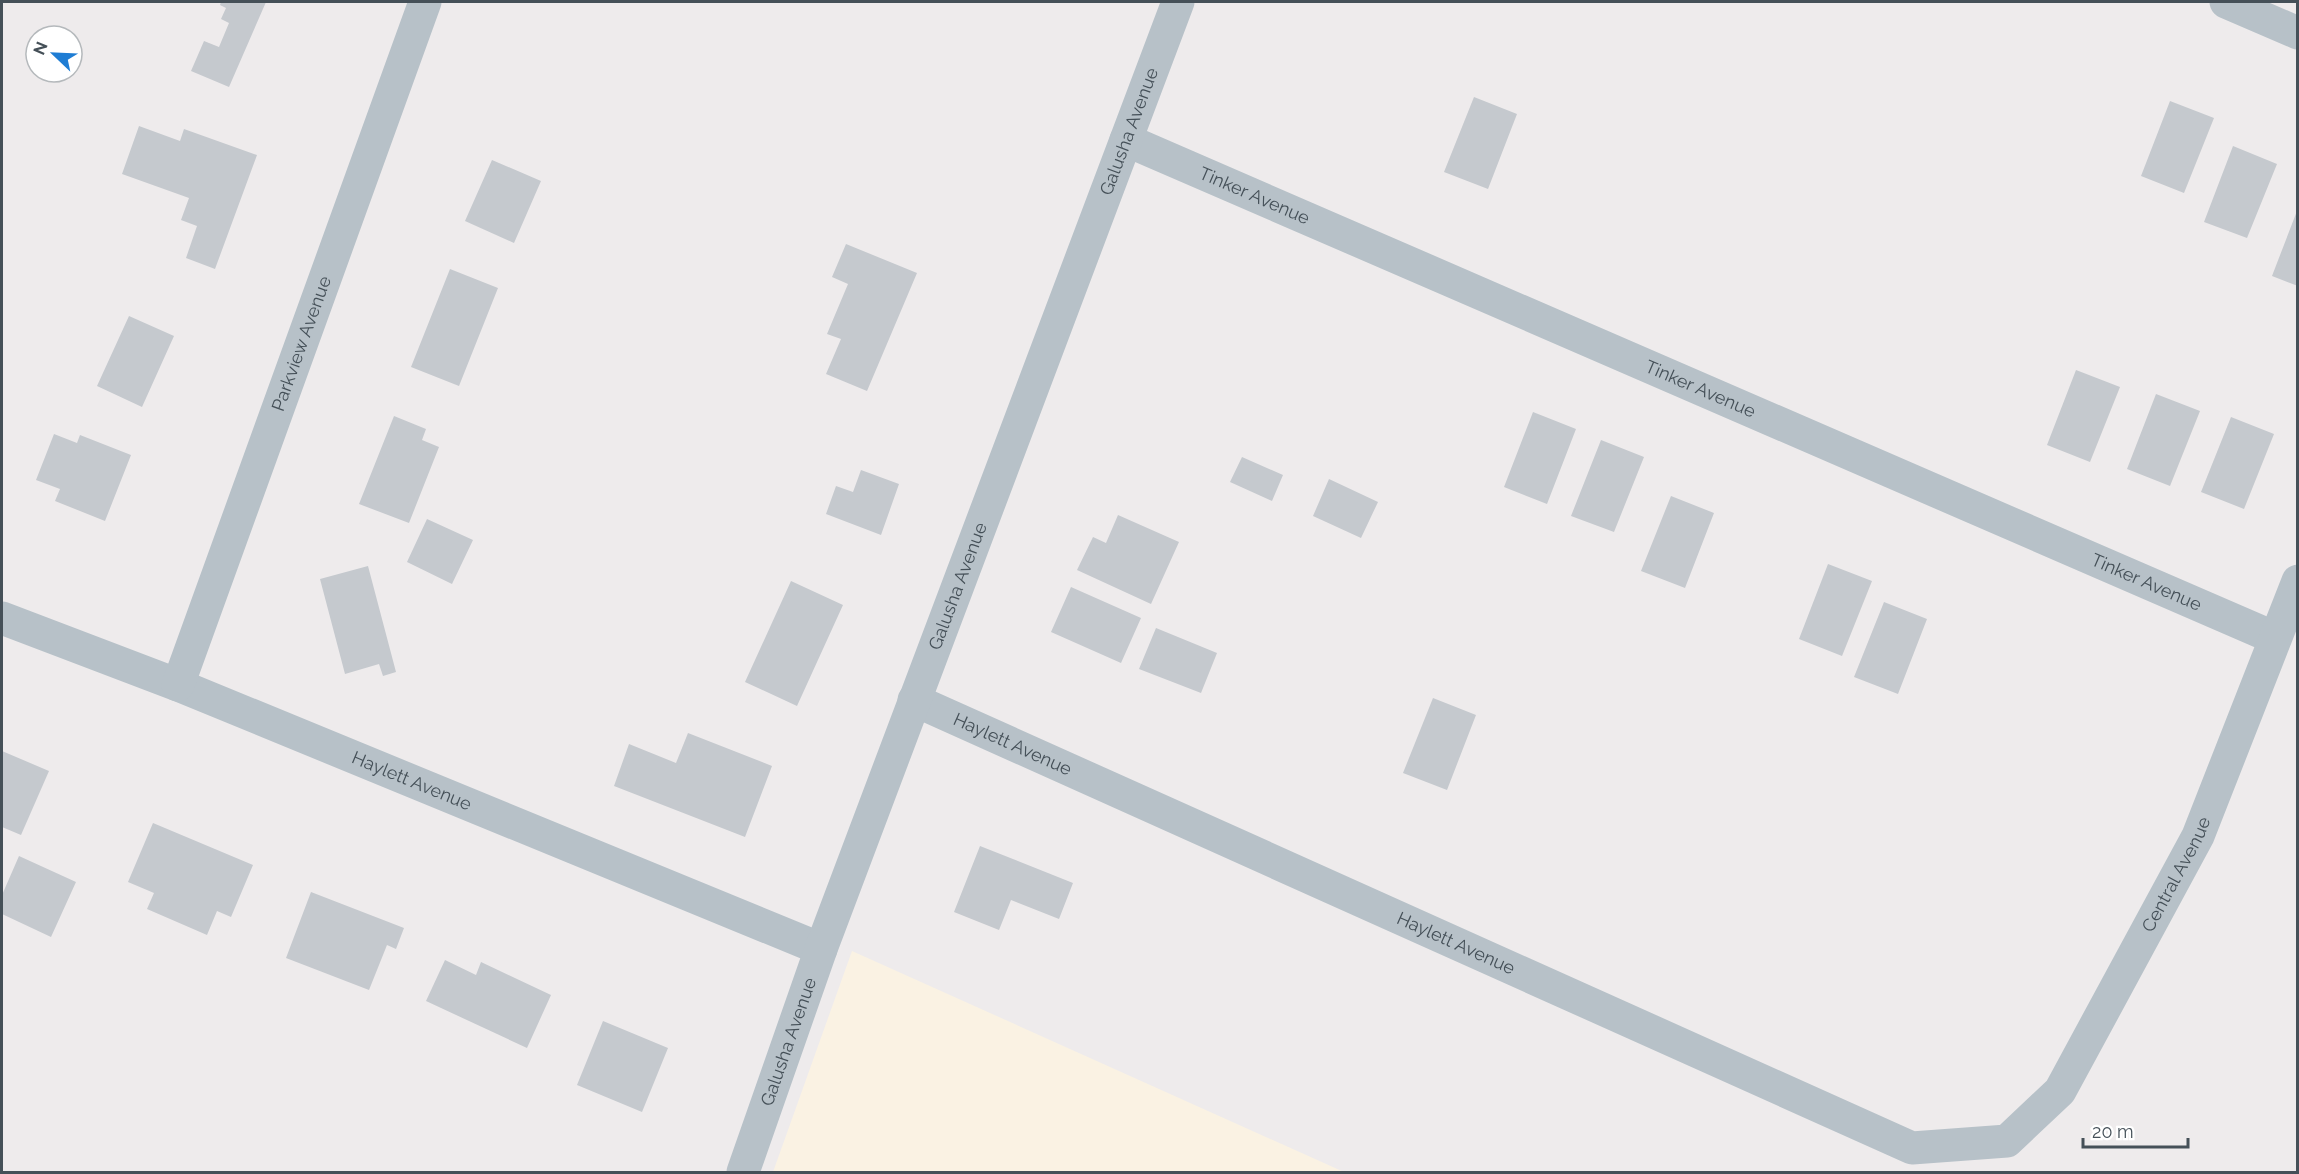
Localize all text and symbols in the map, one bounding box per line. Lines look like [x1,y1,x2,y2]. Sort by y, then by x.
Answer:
north arrow [24,24,84,84]
text: N [30,39,52,58]
street label: Galusha Avenue [1095,64,1162,198]
street label: Tinker Avenue [1196,162,1313,229]
street label: Parkview Avenue [267,273,335,414]
street label: Tinker Avenue [1642,355,1759,422]
street label: Galusha Avenue [924,519,991,653]
street label: Tinker Avenue [2088,549,2205,615]
street label: Haylett Avenue [950,708,1075,780]
street label: Haylett Avenue [349,747,475,815]
street label: Central Avenue [2137,813,2215,935]
street label: Haylett Avenue [1394,907,1519,979]
street label: Galusha Avenue [756,974,820,1109]
scale bar [2083,1111,2188,1149]
text: 20 m [2092,1121,2134,1142]

